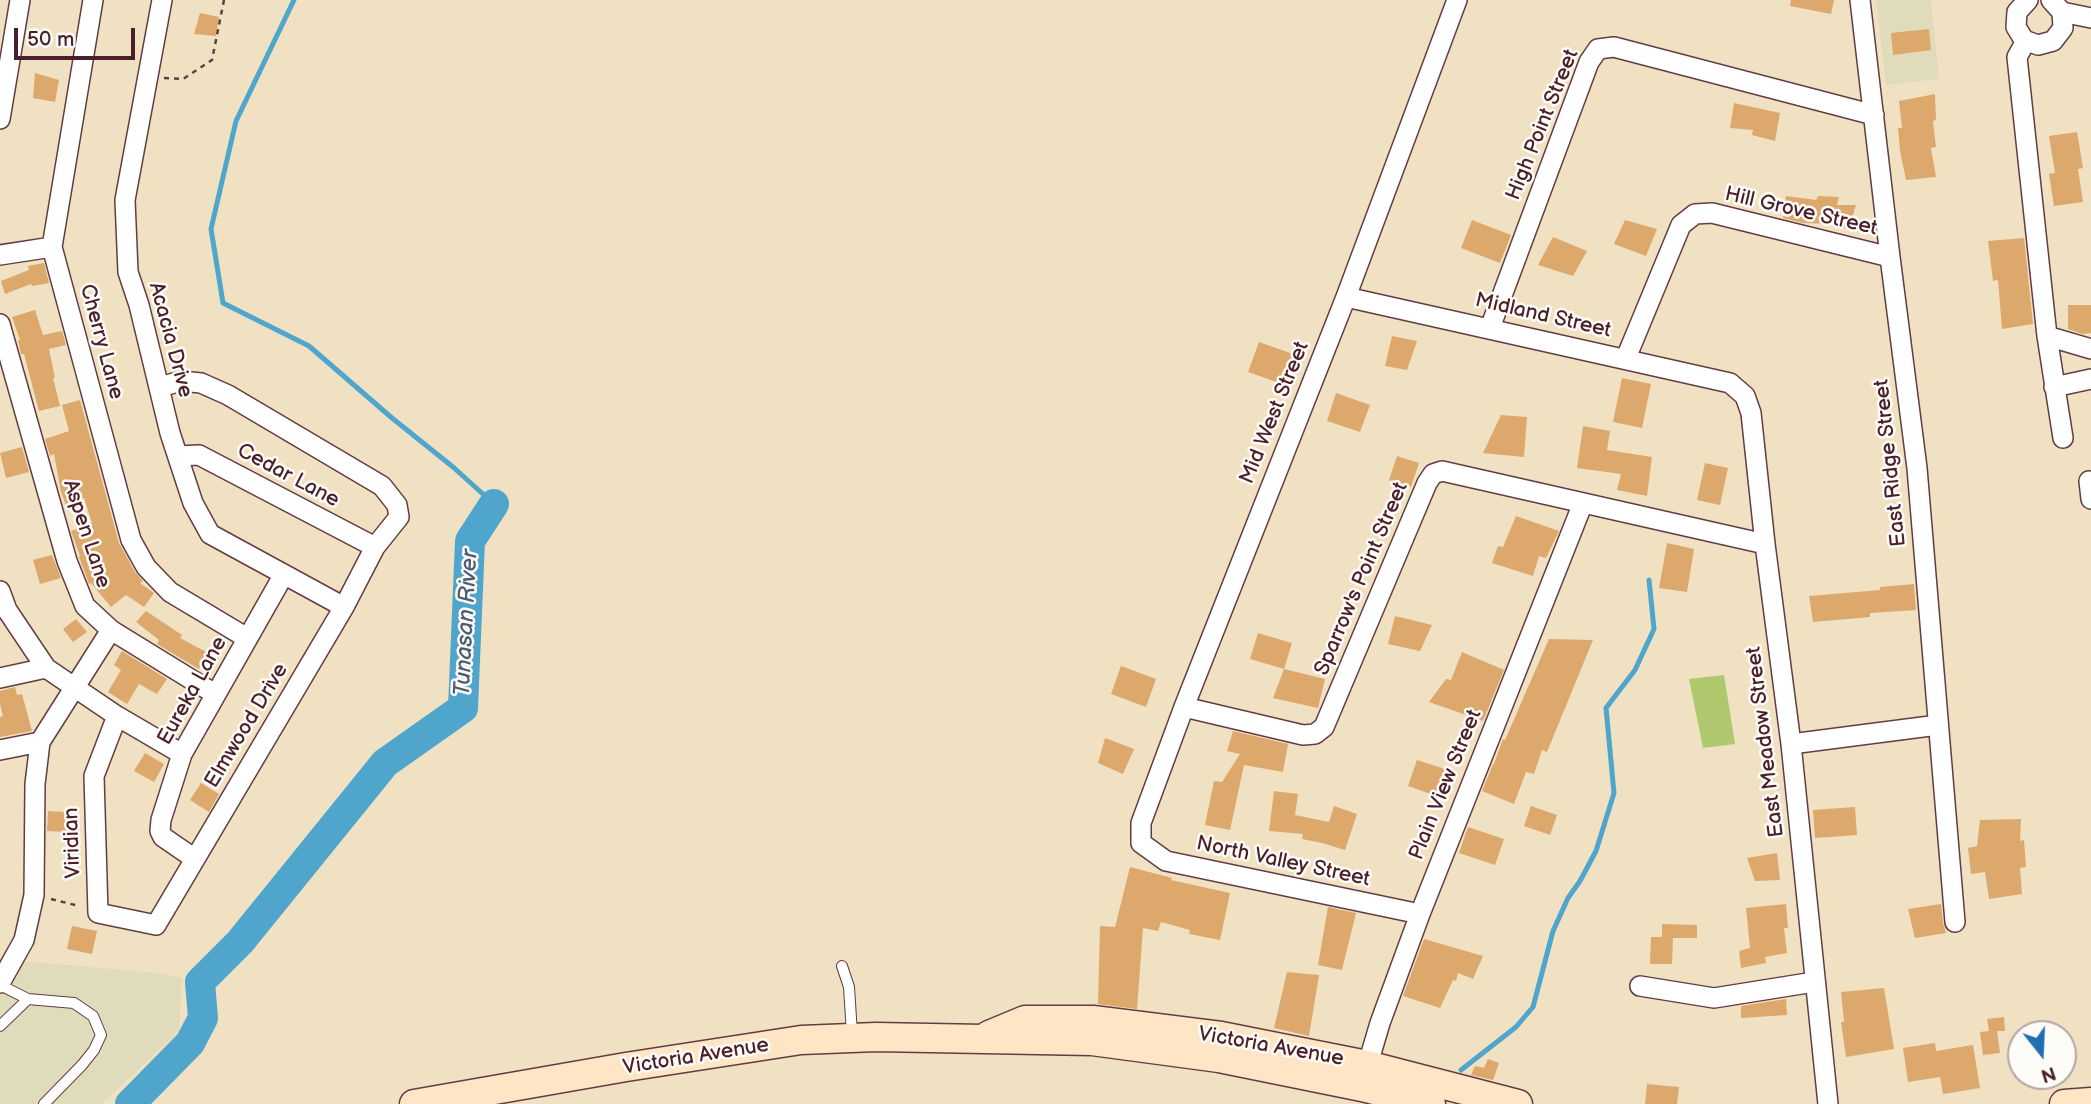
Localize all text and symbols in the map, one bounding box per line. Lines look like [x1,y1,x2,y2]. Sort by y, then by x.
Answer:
scale bar [18,14,138,58]
text: 50 m [27,27,74,52]
street label: High Point Street [1501,46,1585,204]
street label: Hill Grove Street [1722,182,1880,242]
street label: Acacia Drive [142,280,198,400]
street label: Cherry Lane [74,282,128,402]
street label: Midland Street [1473,288,1613,344]
street label: Mid West Street [1235,338,1315,488]
street label: East Ridge Street [1870,378,1912,548]
street label: Cedar Lane [233,439,343,513]
street label: Aspen Lane [57,477,115,591]
street label: Sparrow's Point Street [1310,479,1414,679]
water label: Tunasan River [449,549,485,697]
street label: Eureka Lane [153,633,233,749]
street label: East Meadow Street [1742,645,1790,839]
street label: Elmwood Drive [200,659,294,793]
street label: Plain View Street [1404,706,1488,864]
street label: Viridian [59,807,87,879]
street label: North Valley Street [1194,831,1372,893]
north arrow [2007,1020,2077,1090]
street label: Victoria Avenue [1196,1022,1346,1072]
street label: Victoria Avenue [621,1033,771,1081]
text: N [2038,1060,2058,1087]

